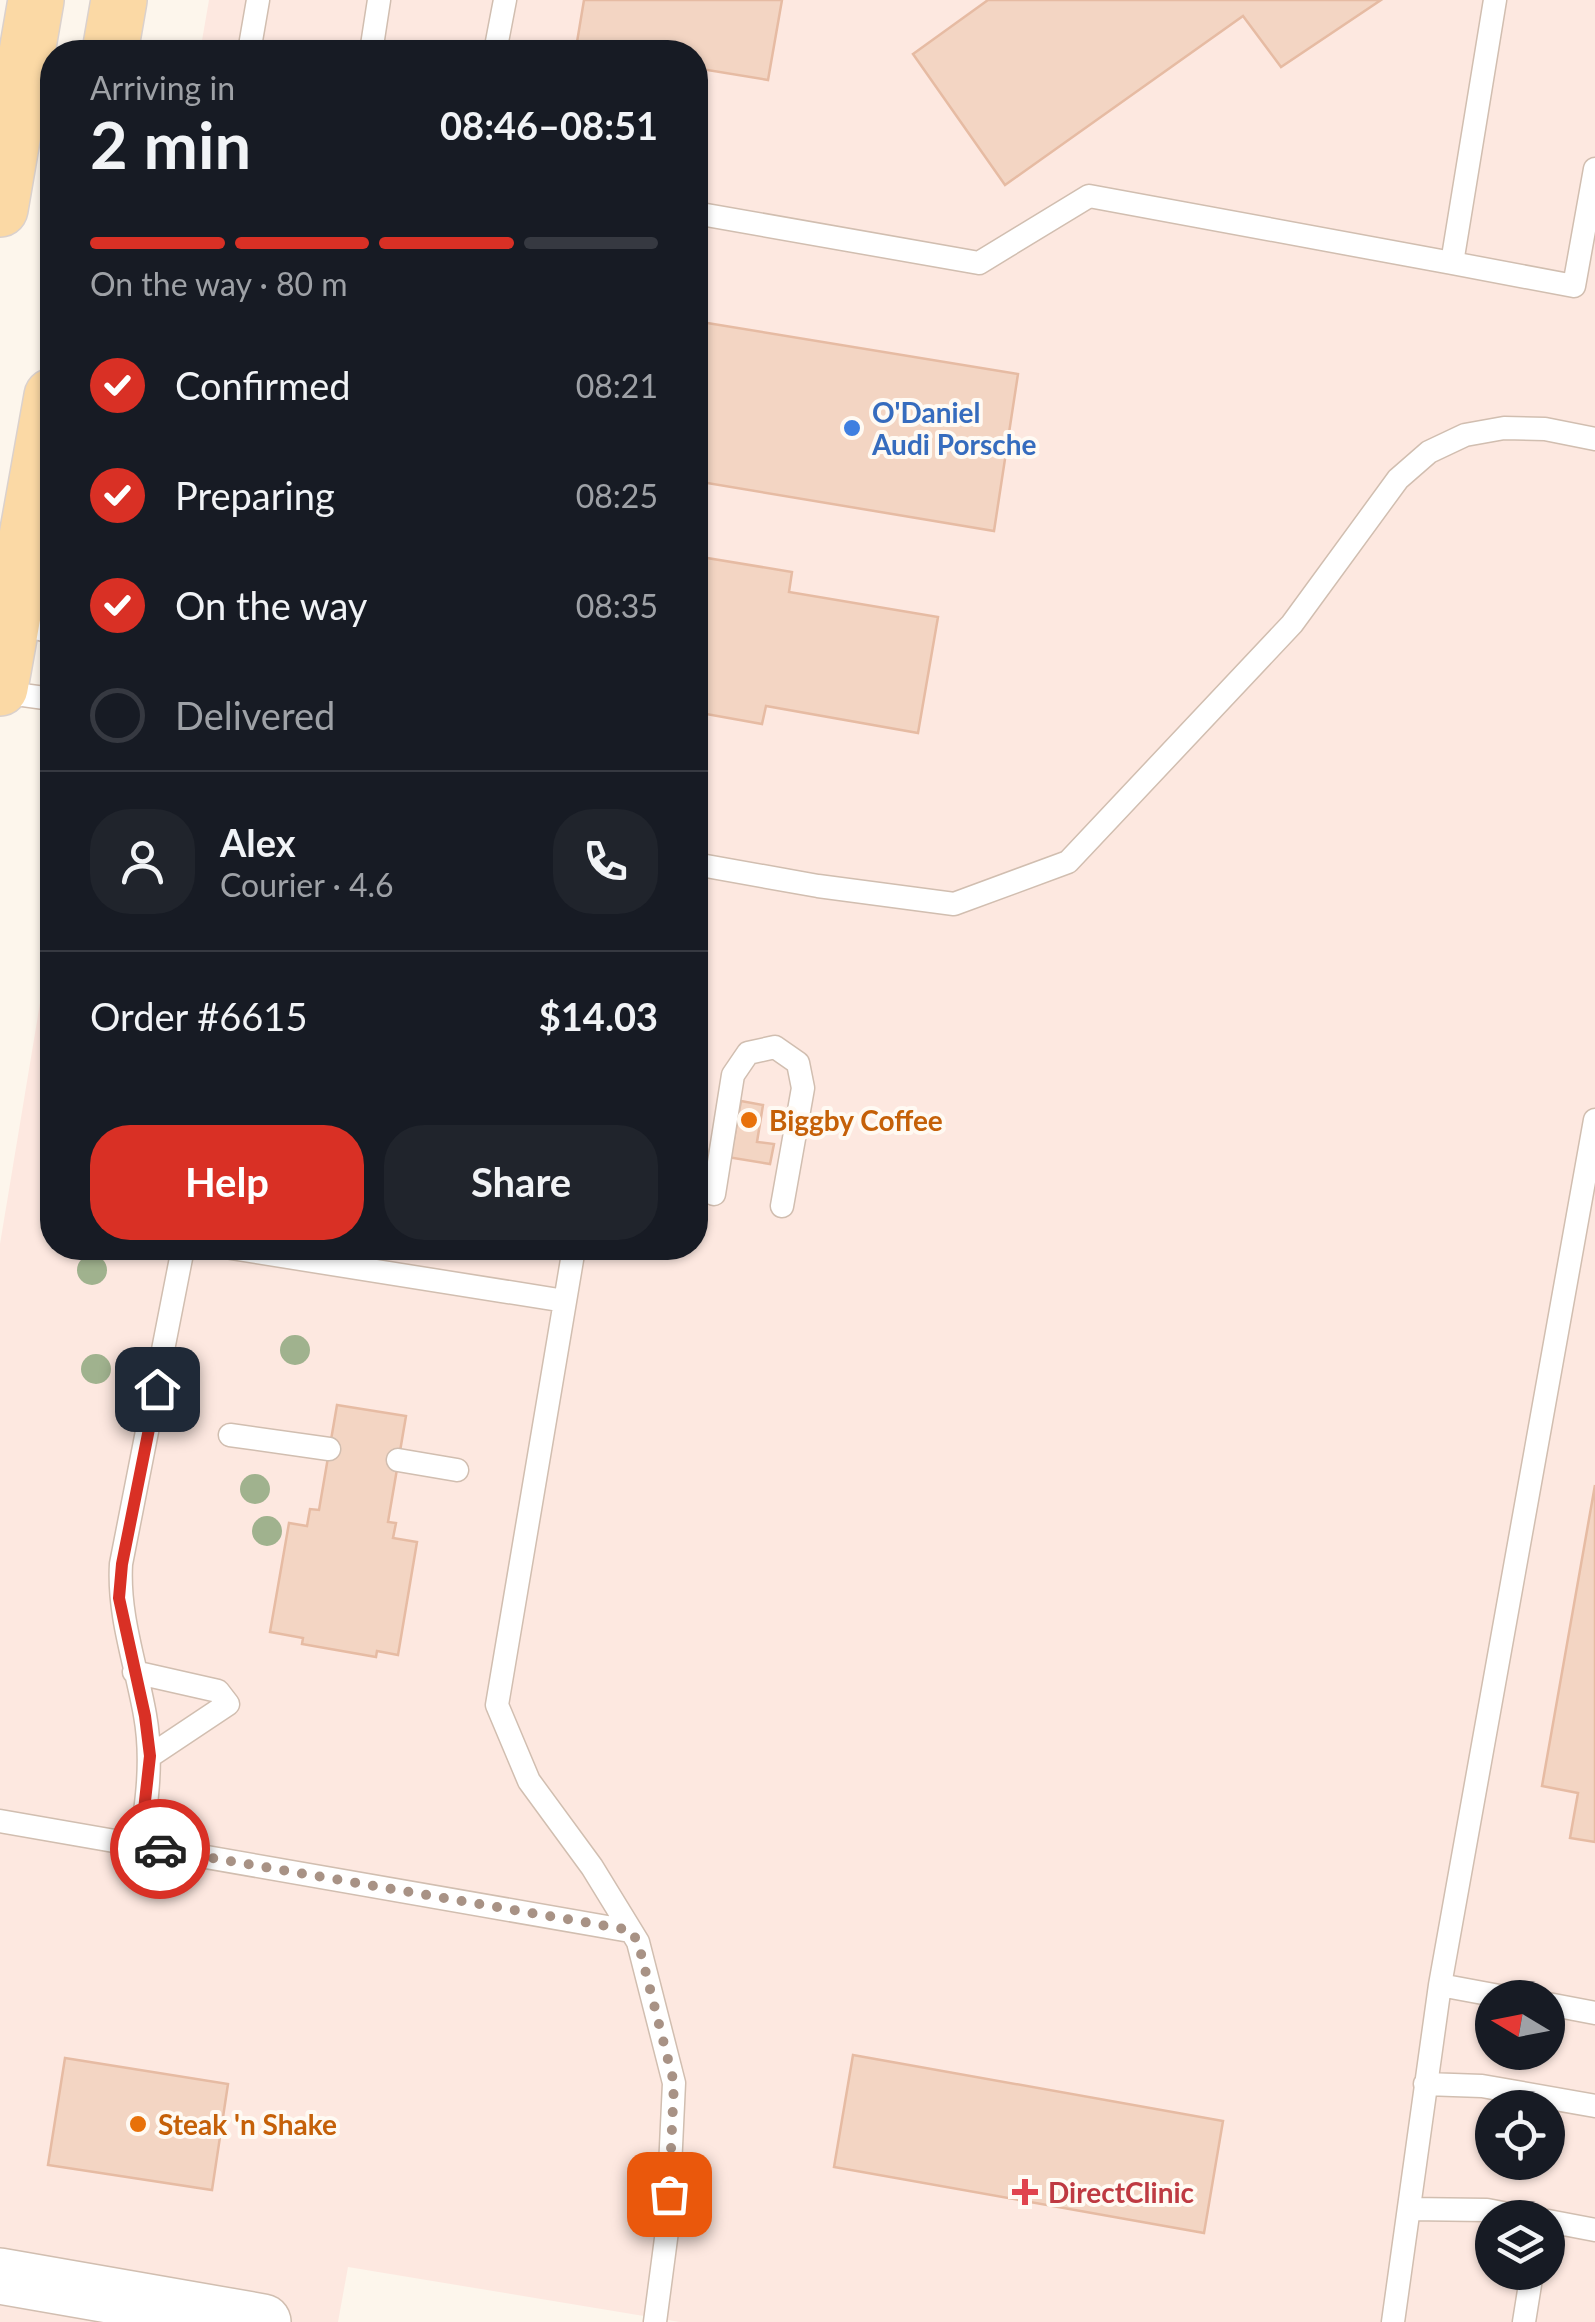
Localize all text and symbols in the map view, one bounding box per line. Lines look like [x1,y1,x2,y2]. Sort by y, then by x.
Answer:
text: Arriving in [90,68,235,107]
text: 08:46–08:51 [440,102,658,148]
text: 2 min [90,105,251,183]
text: On the way · 80 m [90,264,348,303]
icon: check [90,358,145,413]
text: Confirmed [175,362,351,408]
text: 08:21 [576,366,658,405]
place label: O'Daniel Audi Porsche [871,395,1036,461]
marker: O'Daniel Audi Porsche [841,417,863,439]
icon: check [90,468,145,523]
text: Preparing [175,472,335,518]
text: 08:25 [576,476,658,515]
icon: check [90,578,145,633]
text: On the way [175,582,367,628]
text: 08:35 [576,586,658,625]
text: Delivered [175,692,335,738]
button: person [90,809,195,914]
button: phone [553,809,658,914]
text: Alex [220,819,296,865]
text: Courier · 4.6 [220,865,394,904]
text: Order #6615 [90,993,307,1039]
text: $14.03 [539,993,658,1039]
place label: Biggby Coffee [769,1103,943,1137]
marker: Biggby Coffee [738,1109,760,1131]
button: Help [90,1125,364,1240]
button: Share [384,1125,658,1240]
pin [115,1347,200,1432]
icon: home [130,1362,185,1417]
courier [110,1799,210,1899]
icon: car [133,1822,188,1877]
north arrow [1475,1980,1565,2070]
map controls [1475,1980,1565,2290]
button: locate [1475,2090,1565,2180]
place label: Steak 'n Shake [158,2107,337,2141]
marker: Steak 'n Shake [127,2113,149,2135]
pin [627,2152,712,2237]
icon: bag [642,2167,697,2222]
place label: DirectClinic [1048,2175,1195,2209]
marker: DirectClinic [1012,2179,1038,2205]
button: layers [1475,2200,1565,2290]

